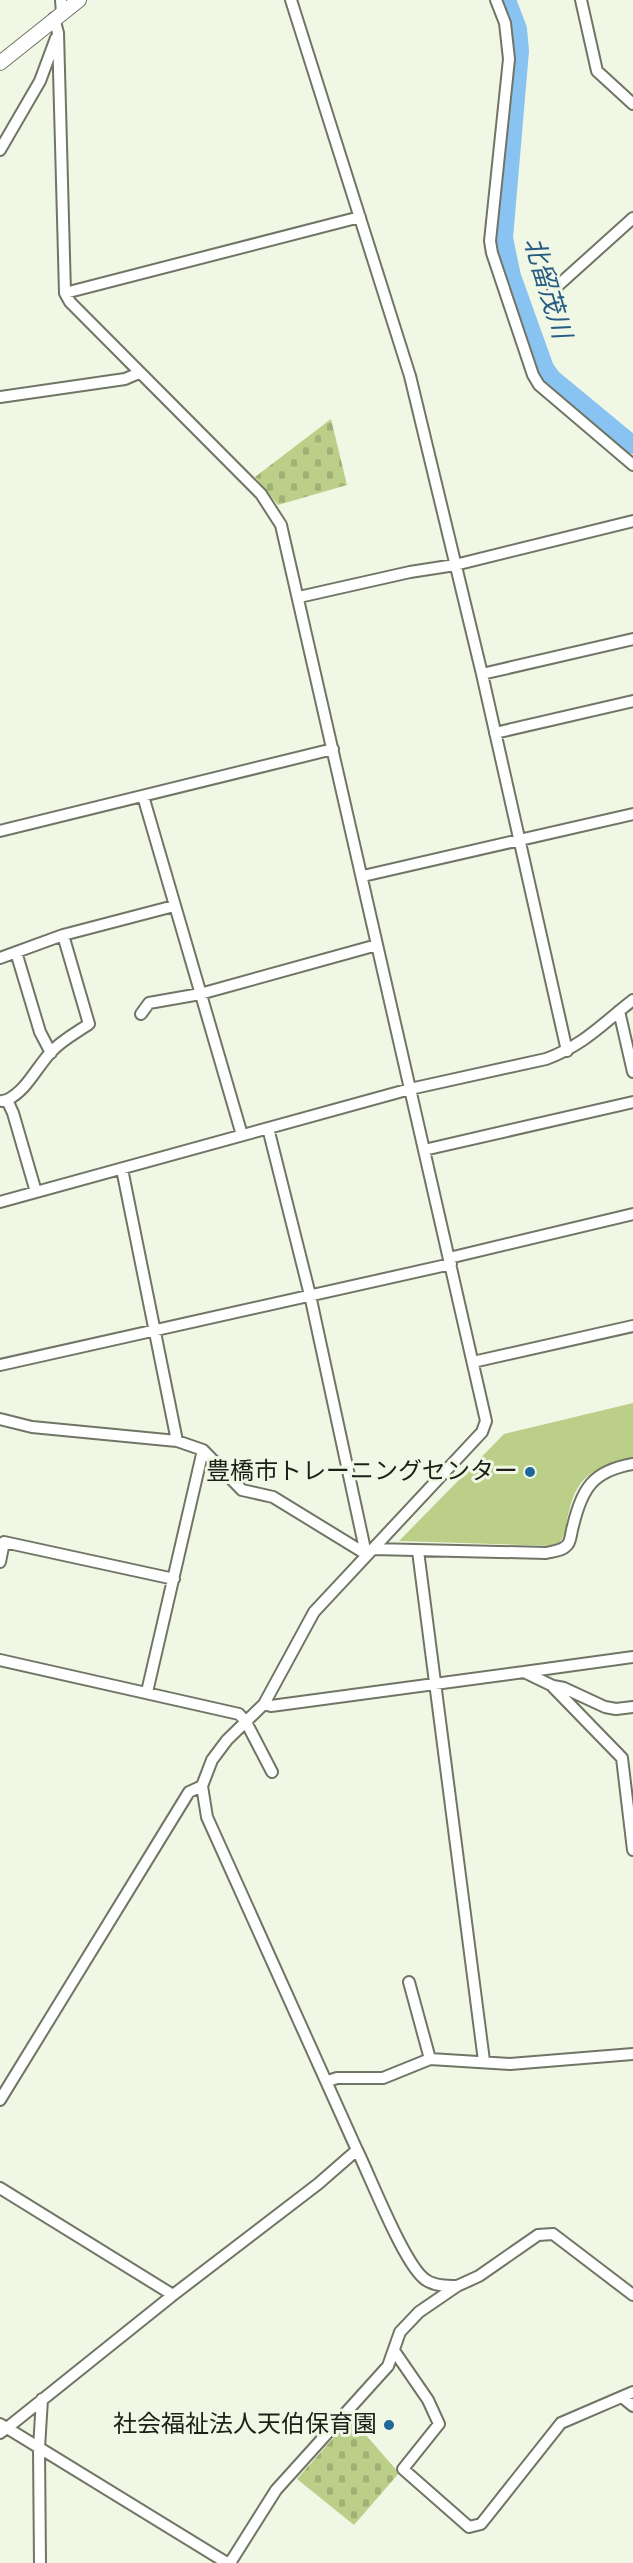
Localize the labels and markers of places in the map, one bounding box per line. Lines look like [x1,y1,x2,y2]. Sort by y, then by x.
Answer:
place label: 豊橋市トレーニングセンター [206,1454,518,1490]
marker: 豊橋市トレーニングセンター [523,1465,537,1479]
place label: 社会福祉法人天伯保育園 [113,2407,377,2443]
marker: 社会福祉法人天伯保育園 [382,2418,396,2432]

